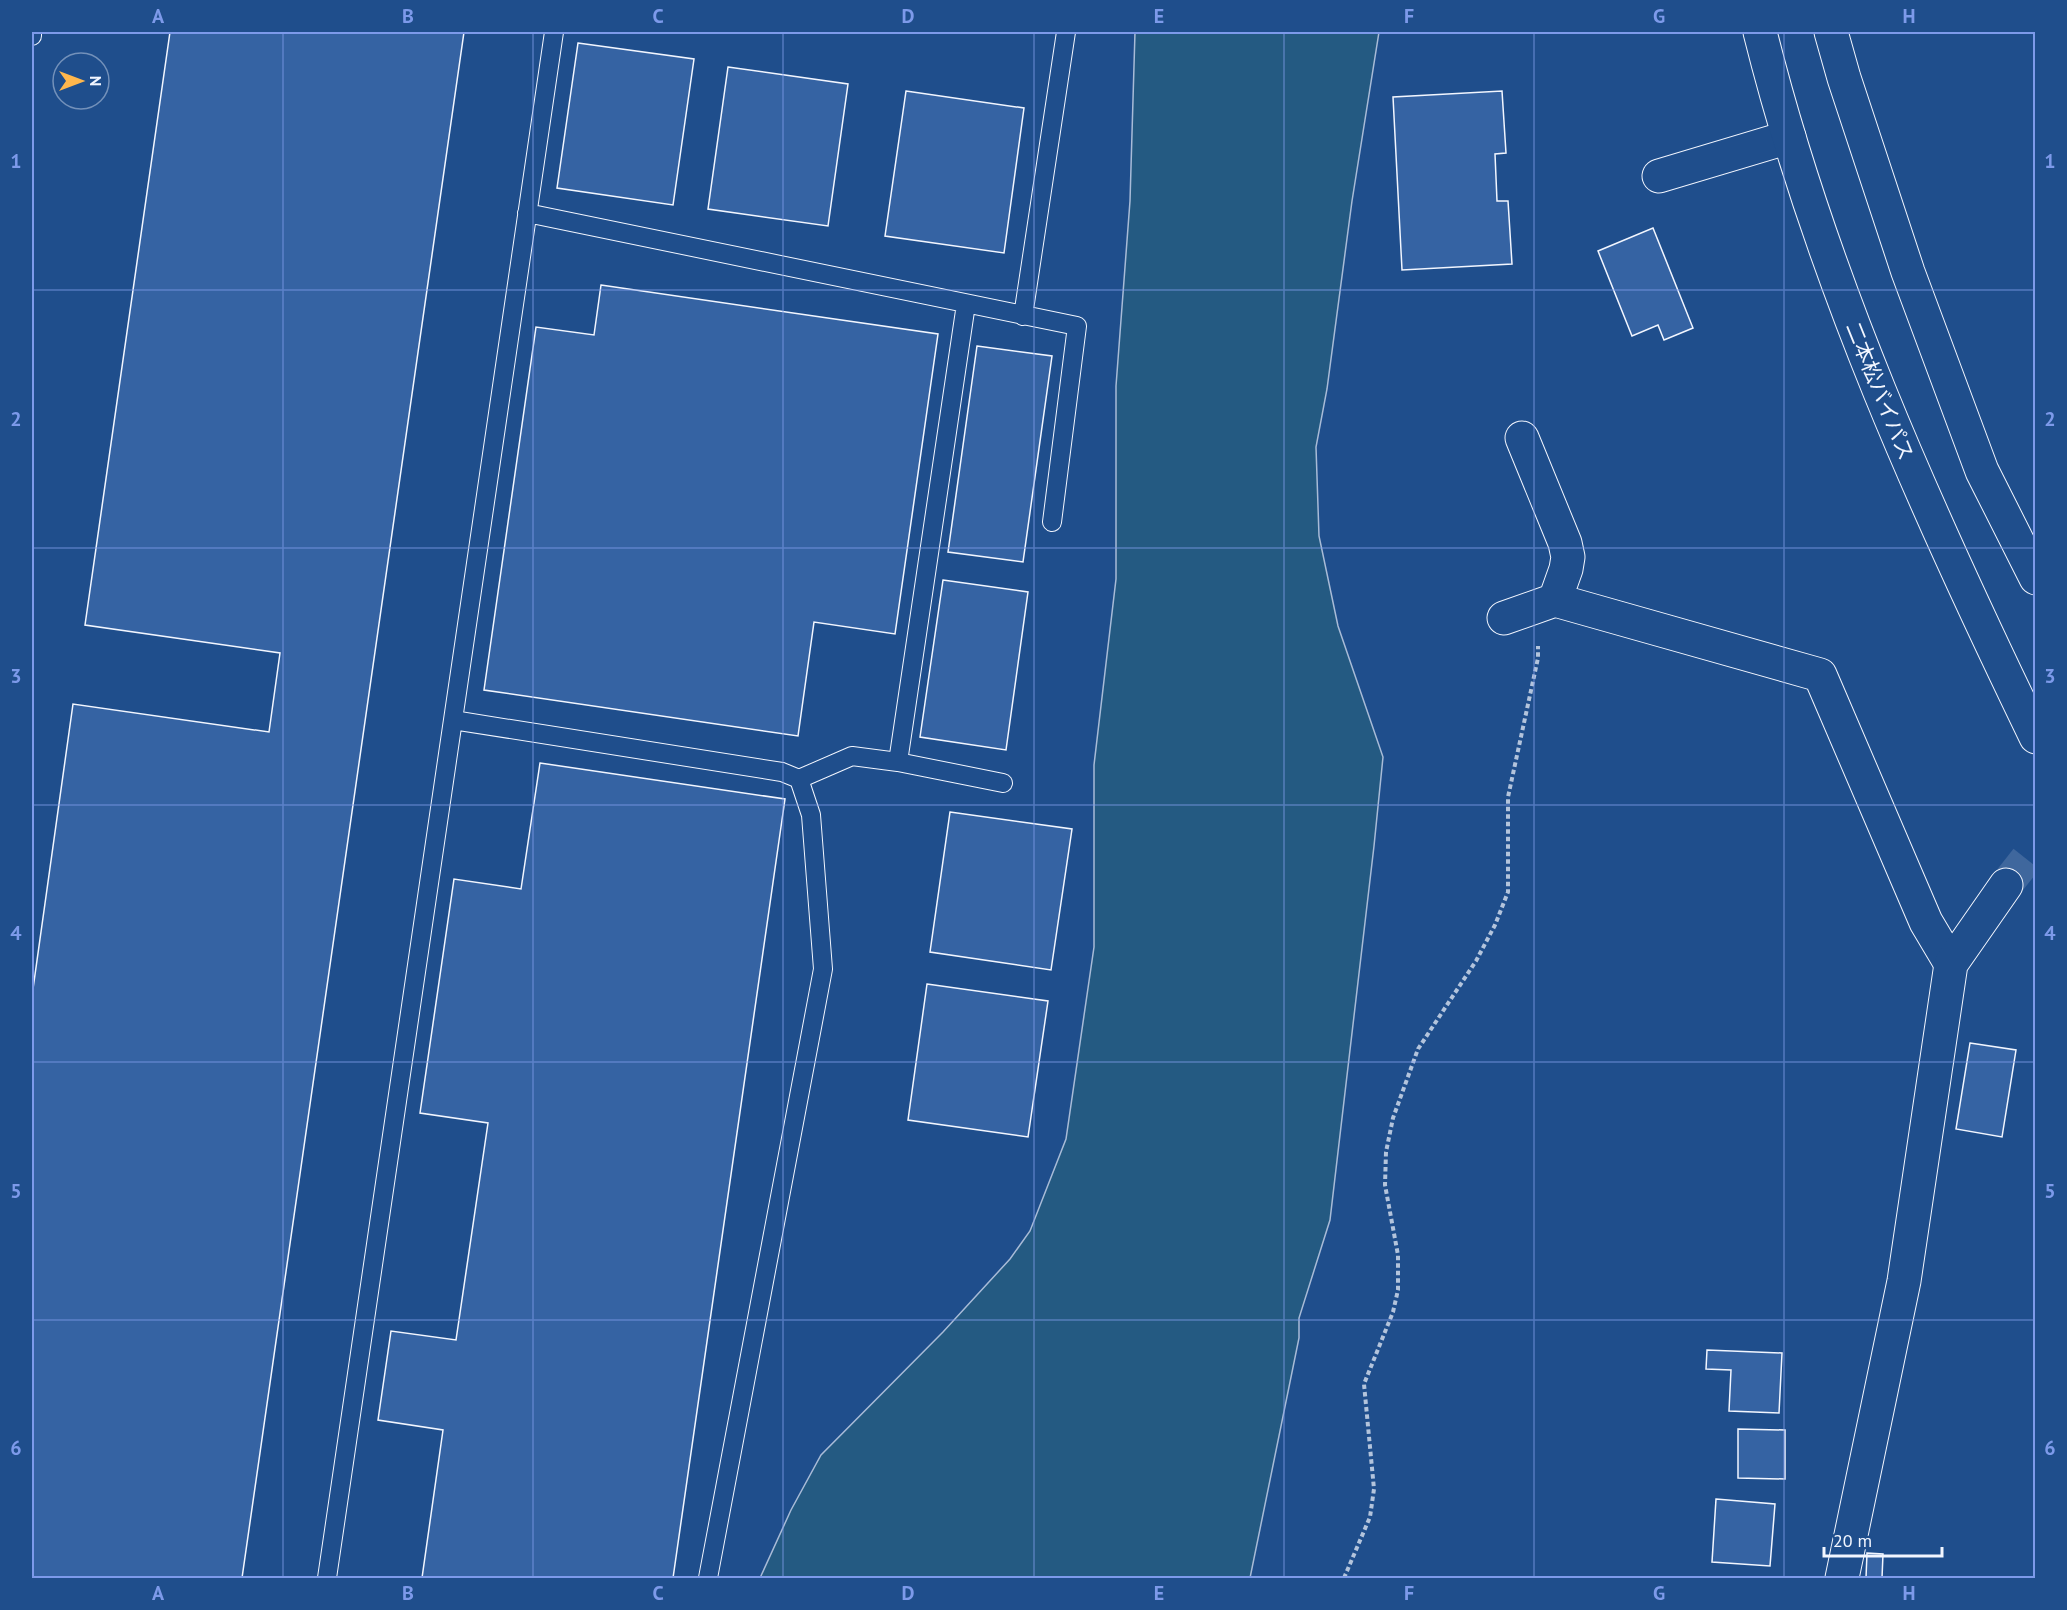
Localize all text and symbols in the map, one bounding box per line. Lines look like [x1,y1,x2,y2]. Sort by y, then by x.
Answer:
text: A [152,3,165,29]
text: B [402,3,414,29]
text: C [652,3,664,29]
text: D [902,3,915,29]
text: E [1154,3,1164,29]
text: F [1404,3,1414,29]
text: G [1653,3,1665,29]
text: H [1902,3,1916,29]
north arrow [51,51,111,111]
text: N [86,76,106,86]
text: 1 [10,148,22,174]
text: 1 [2044,148,2056,174]
street label: 二本松バイパス [1840,318,1920,464]
text: 2 [10,406,22,432]
text: 2 [2044,406,2056,432]
text: 3 [10,663,22,689]
text: 3 [2044,663,2056,689]
text: 4 [10,920,22,946]
text: 4 [2044,920,2056,946]
text: 5 [10,1178,22,1204]
text: 5 [2044,1178,2056,1204]
text: 6 [10,1435,22,1461]
text: 6 [2044,1435,2056,1461]
scale bar [1824,1520,1942,1558]
text: 20 m [1833,1529,1872,1552]
text: A [152,1580,165,1606]
text: B [402,1580,414,1606]
text: C [652,1580,664,1606]
text: D [902,1580,915,1606]
text: E [1154,1580,1164,1606]
text: F [1404,1580,1414,1606]
text: G [1653,1580,1665,1606]
text: H [1902,1580,1916,1606]

